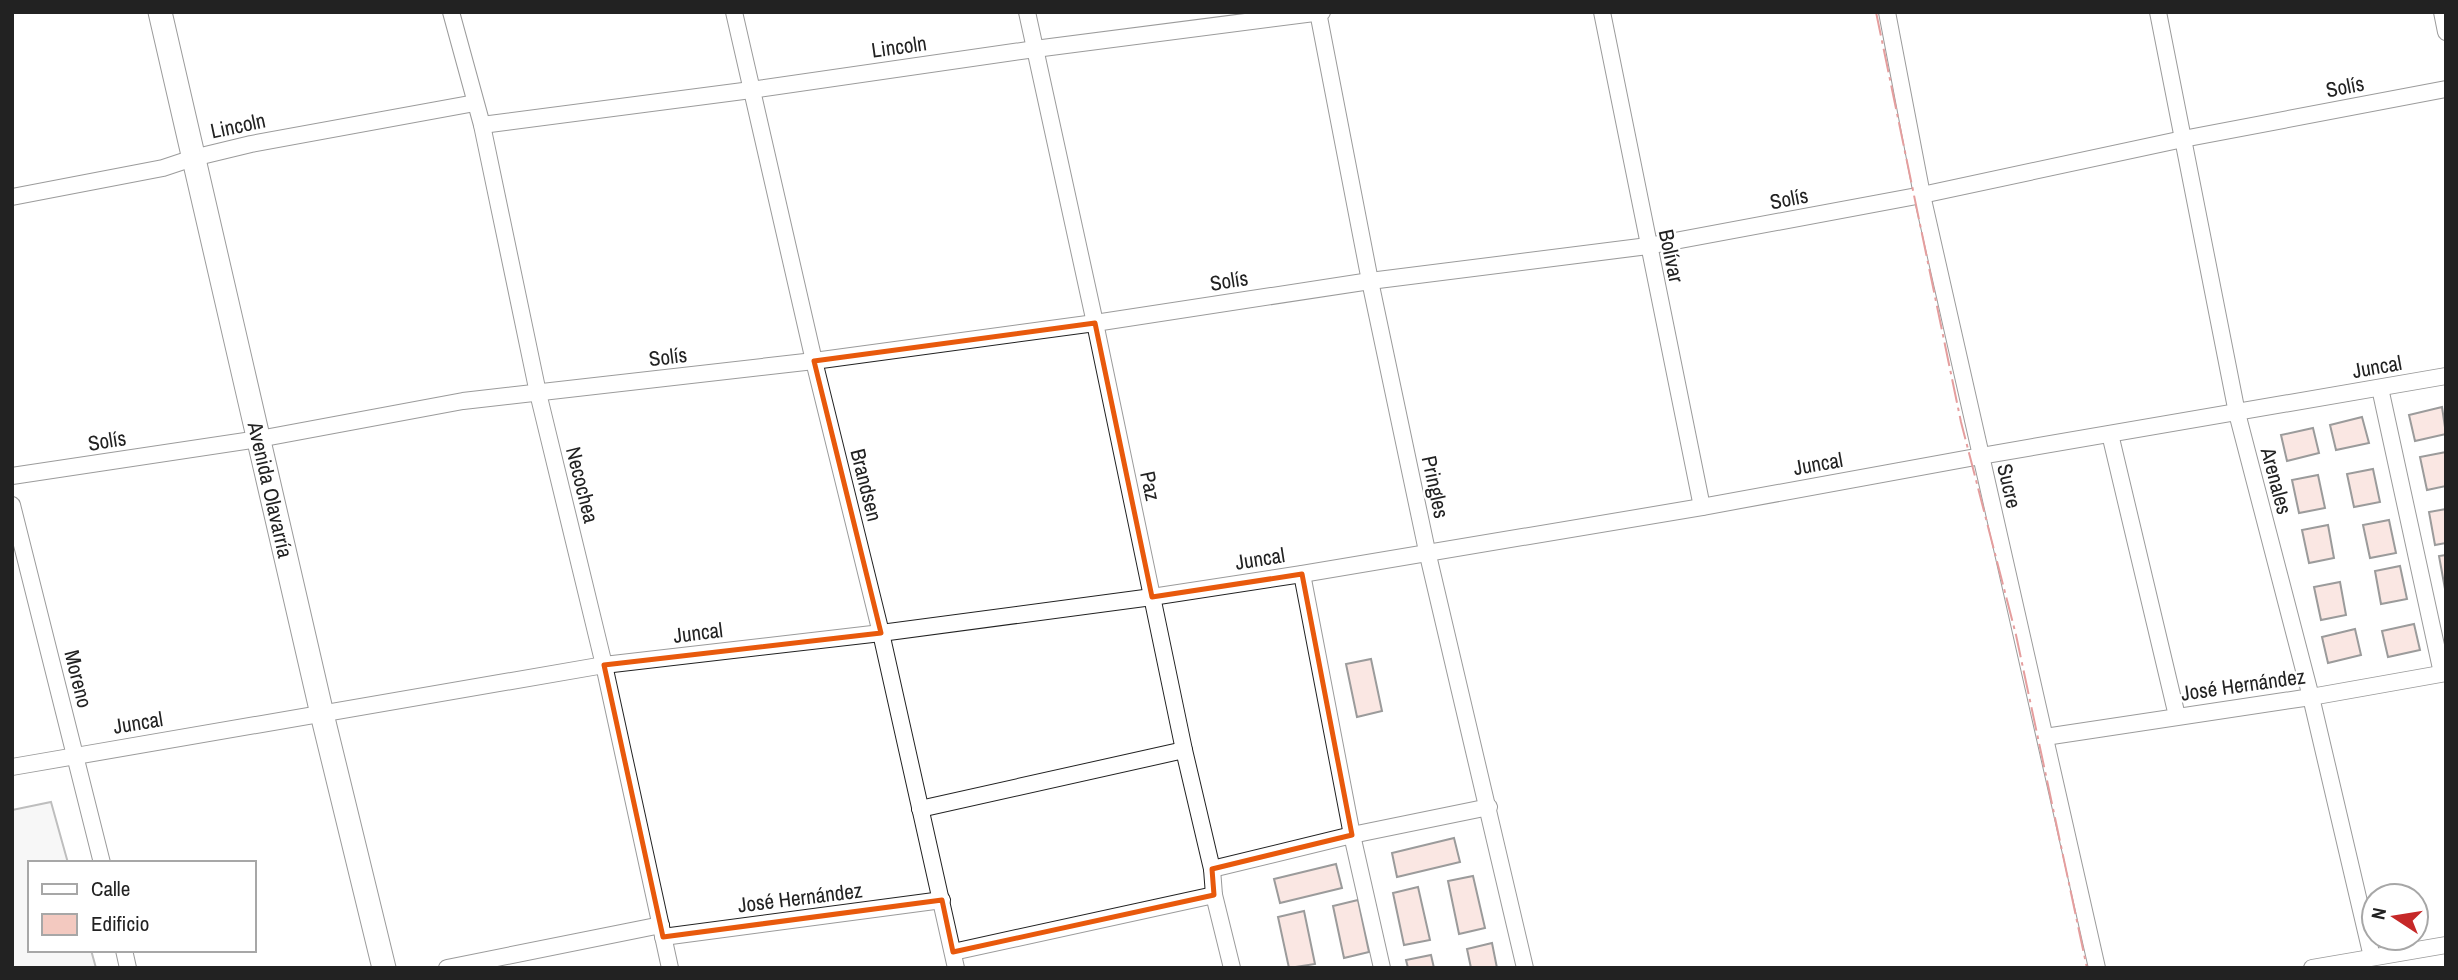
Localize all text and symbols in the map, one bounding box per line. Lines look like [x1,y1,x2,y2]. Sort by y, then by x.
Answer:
street label: Lincoln [869,28,928,65]
street label: Solís [2323,69,2366,104]
street label: Lincoln [208,106,268,145]
street label: Solís [1767,181,1810,216]
street label: Bolívar [1652,227,1691,285]
street label: Solís [1208,263,1250,298]
street label: Solís [647,340,689,373]
street label: Juncal [2350,348,2404,385]
street label: Avenida Olavarría [241,418,300,561]
street label: Solís [86,423,128,458]
street label: Arenales [2253,443,2299,517]
street label: Necochea [559,444,606,526]
street label: Juncal [1791,445,1845,482]
street label: Brandsen [843,446,889,524]
street label: Pringles [1415,453,1456,521]
street label: Sucre [1990,461,2029,511]
street label: Paz [1133,468,1168,504]
street label: Juncal [1233,540,1287,577]
street label: Juncal [671,615,724,650]
street label: Moreno [57,647,100,711]
street label: José Hernández [2179,661,2307,708]
street label: Juncal [111,704,165,741]
legend [28,861,256,952]
text: Calle [91,874,130,903]
street label: José Hernández [736,875,864,920]
north arrow [2360,882,2430,952]
text: N [2364,905,2392,922]
text: Edificio [91,909,149,938]

